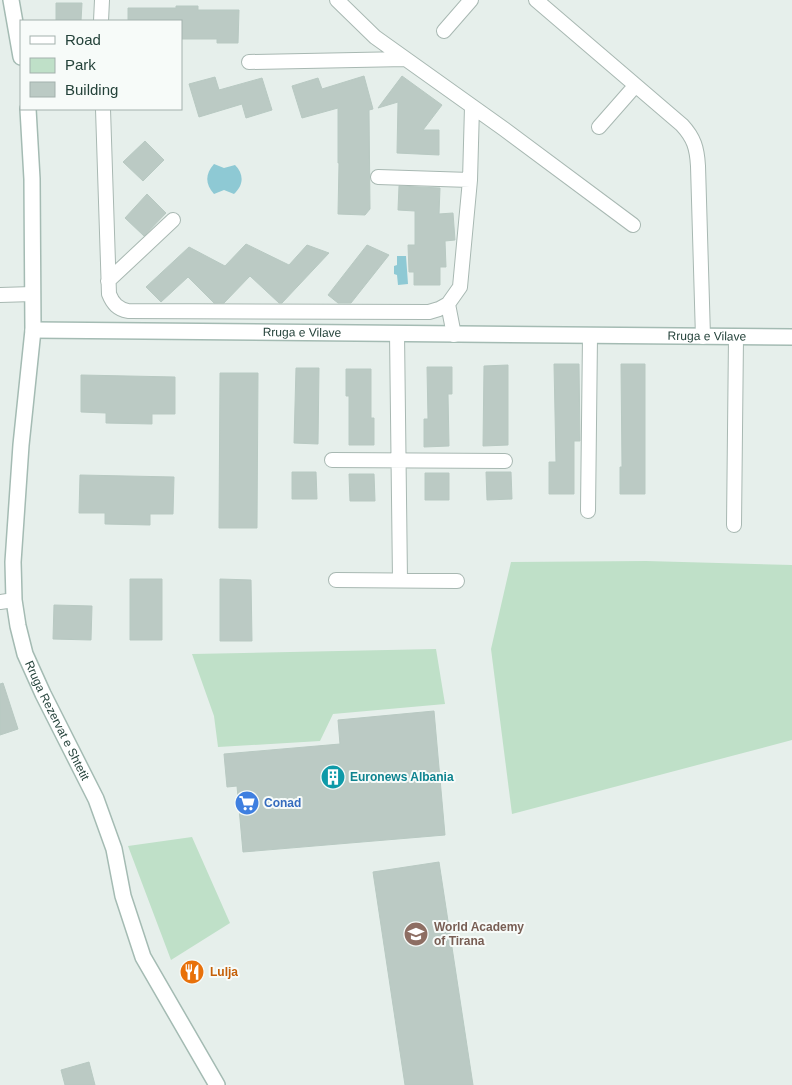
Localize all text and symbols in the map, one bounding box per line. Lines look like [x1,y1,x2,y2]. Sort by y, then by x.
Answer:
legend [20,20,182,110]
text: Road [65,31,101,48]
text: Park [65,56,96,73]
text: Building [65,81,118,98]
street label: Rruga e Vilave [263,325,342,340]
street label: Rruga e Vilave [668,329,747,344]
street label: Rruga Rezervat e Shtetit [22,658,93,783]
building icon: Euronews Albania [320,764,346,790]
place label: Euronews Albania [350,770,454,784]
supermarket icon: Conad [234,790,260,816]
place label: Conad [264,796,301,810]
place label: World Academy of Tirana [434,920,524,948]
school or university icon: World Academy of Tirana [403,921,429,947]
restaurant icon: Lulja [179,959,205,985]
place label: Lulja [210,965,238,979]

